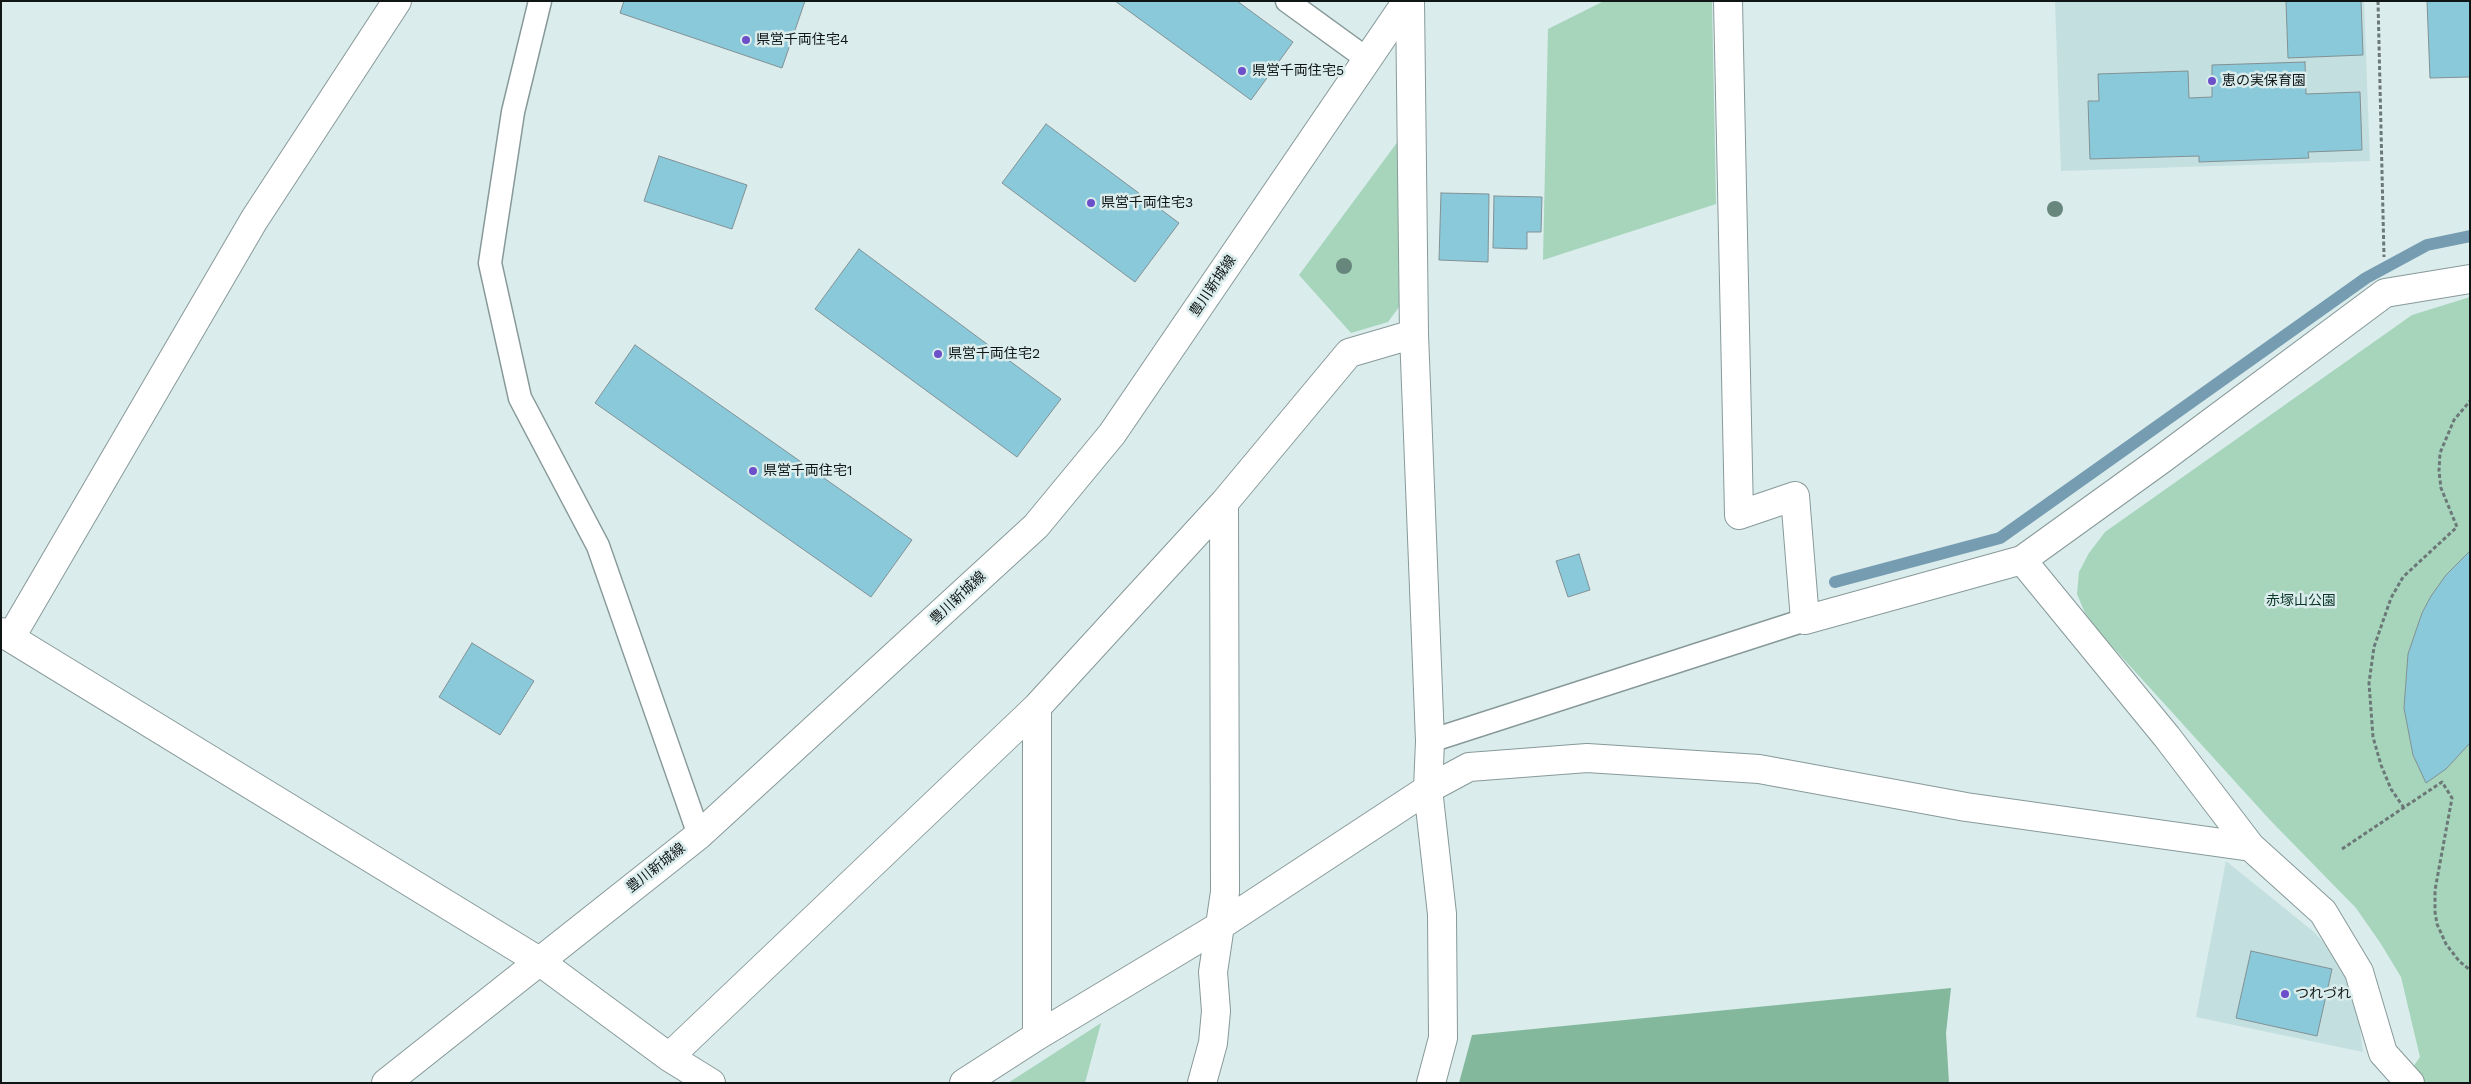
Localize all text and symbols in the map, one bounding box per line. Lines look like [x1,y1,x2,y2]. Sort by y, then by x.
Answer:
place label: 県営千両住宅4 [756,32,849,48]
marker: 県営千両住宅4 [740,34,752,46]
place label: 県営千両住宅5 [1252,63,1344,79]
marker: 県営千両住宅5 [1236,65,1248,77]
place label: 恵の実保育園 [2222,73,2306,89]
marker: 恵の実保育園 [2206,75,2218,87]
place label: 県営千両住宅3 [1101,195,1193,211]
marker: 県営千両住宅3 [1085,197,1097,209]
street label: 豊川新城線 [1186,252,1240,320]
place label: 県営千両住宅2 [948,346,1040,362]
marker: 県営千両住宅2 [932,348,944,360]
place label: 県営千両住宅1 [763,463,852,479]
marker: 県営千両住宅1 [747,465,759,477]
street label: 豊川新城線 [927,568,989,628]
park label: 赤塚山公園 [2266,593,2336,609]
street label: 豊川新城線 [623,840,689,896]
place label: つれづれ [2295,986,2351,1002]
marker: つれづれ [2279,988,2291,1000]

